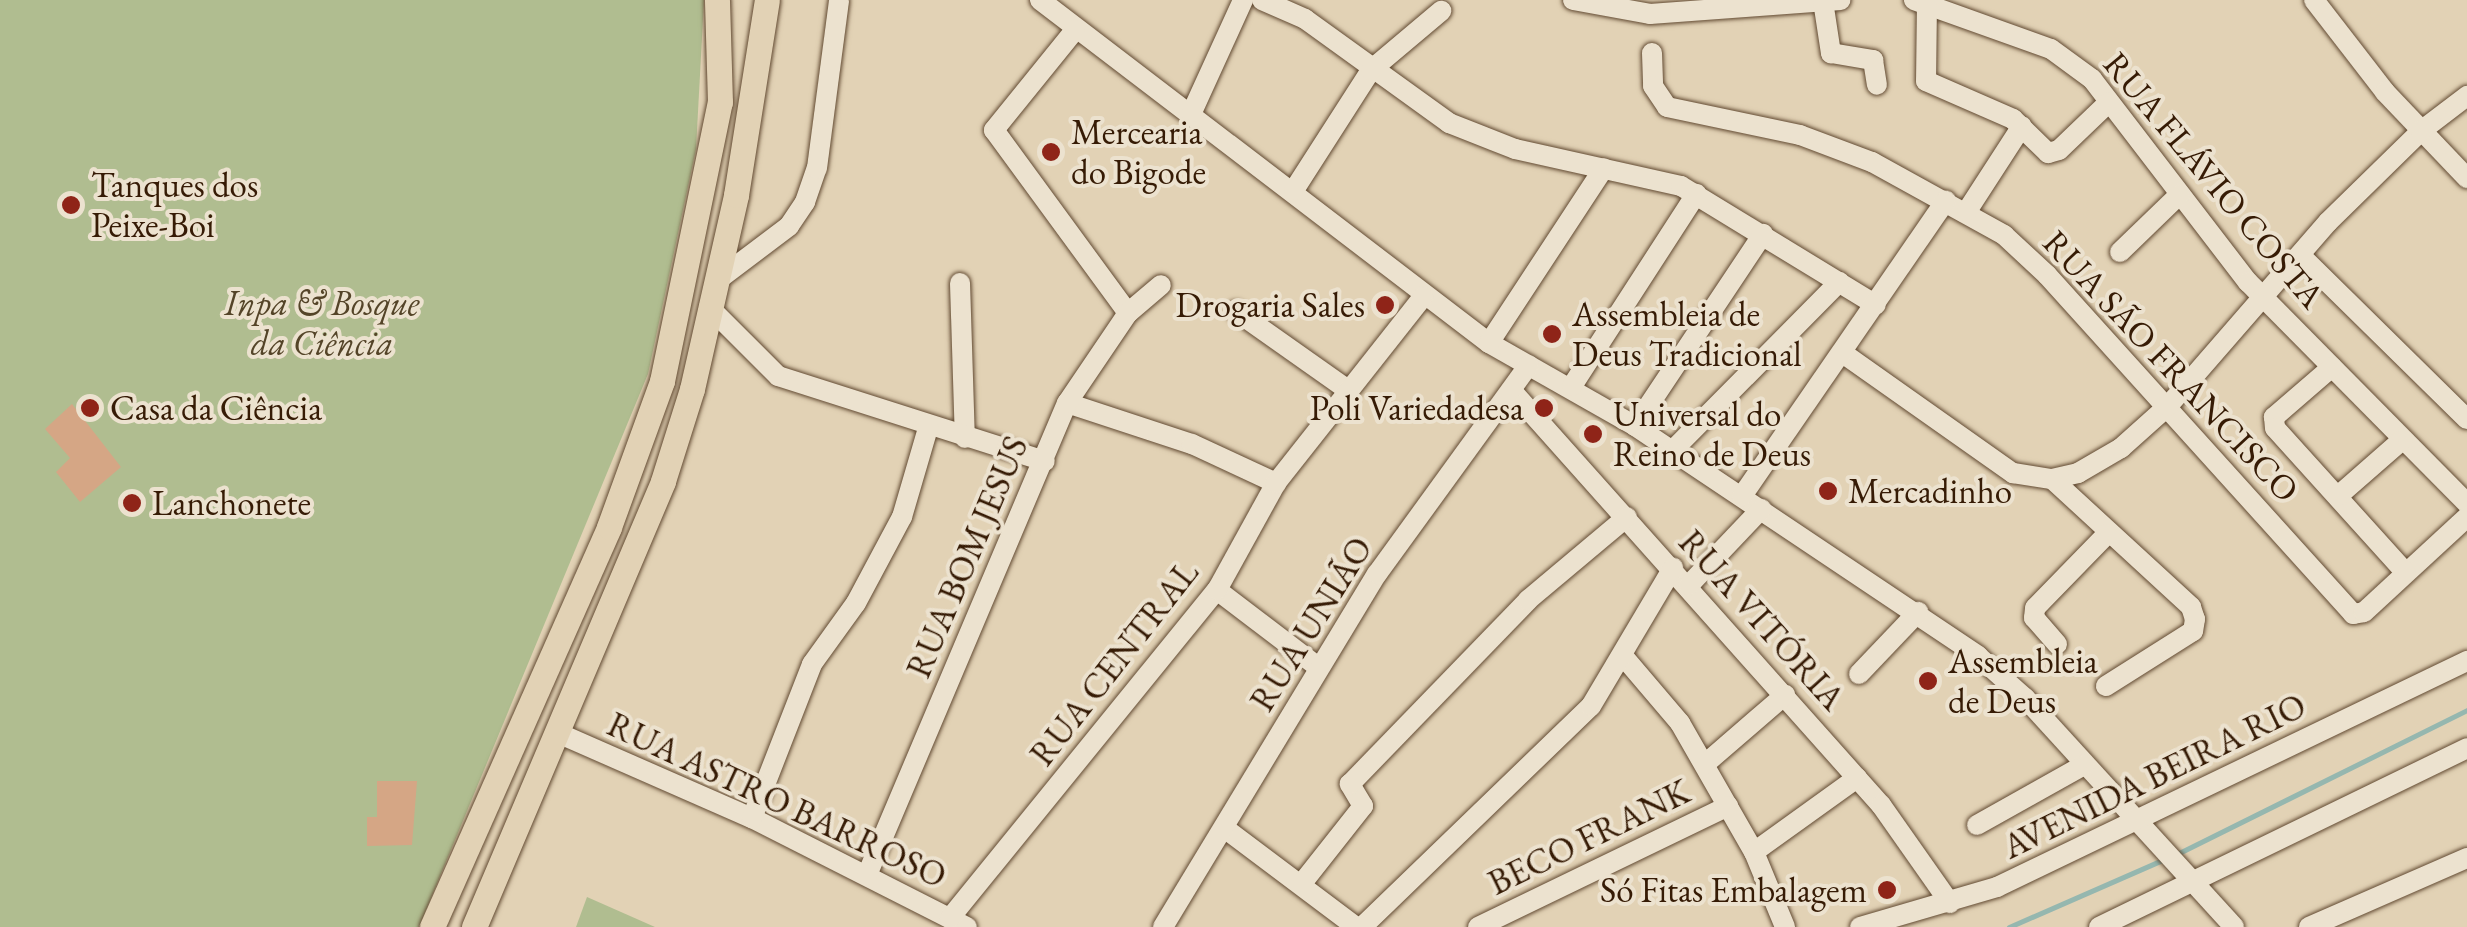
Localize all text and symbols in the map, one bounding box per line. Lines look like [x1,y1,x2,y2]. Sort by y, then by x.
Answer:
street label: RUA FLÁVIO COSTA [2095,43,2333,317]
place label: Mercearia do Bigode [1071,111,1206,193]
marker: Mercearia do Bigode [1040,141,1062,163]
place label: Tanques dos Peixe-Boi [91,164,258,246]
marker: Tanques dos Peixe-Boi [60,194,82,216]
street label: RUA SÃO FRANCISCO [2034,222,2308,510]
park label: Inpa & Bosque da Ciência [224,282,420,364]
place label: Drogaria Sales [1176,284,1365,326]
place label: Assembleia de Deus Tradicional [1572,293,1802,375]
marker: Drogaria Sales [1374,294,1396,316]
marker: Assembleia de Deus Tradicional [1541,323,1563,345]
place label: Casa da Ciência [110,387,322,429]
place label: Poli Variedadesa [1310,387,1524,429]
place label: Universal do Reino de Deus [1613,393,1811,475]
marker: Casa da Ciência [79,397,101,419]
marker: Poli Variedadesa [1533,397,1555,419]
marker: Universal do Reino de Deus [1582,423,1604,445]
street label: RUA BOM JESUS [897,430,1037,684]
place label: Mercadinho [1848,470,2012,512]
marker: Mercadinho [1817,480,1839,502]
place label: Lanchonete [152,482,311,524]
marker: Lanchonete [121,492,143,514]
street label: RUA VITÓRIA [1670,521,1854,719]
street label: RUA UNIÃO [1241,529,1381,719]
street label: RUA CENTRAL [1021,552,1207,774]
place label: Assembleia de Deus [1948,640,2098,722]
marker: Assembleia de Deus [1917,670,1939,692]
street label: AVENIDA BEIRA RIO [1996,684,2312,868]
street label: RUA ASTRO BARROSO [601,703,953,897]
street label: BECO FRANK [1481,770,1697,904]
place label: Só Fitas Embalagem [1600,869,1867,911]
marker: Só Fitas Embalagem [1876,879,1898,901]

